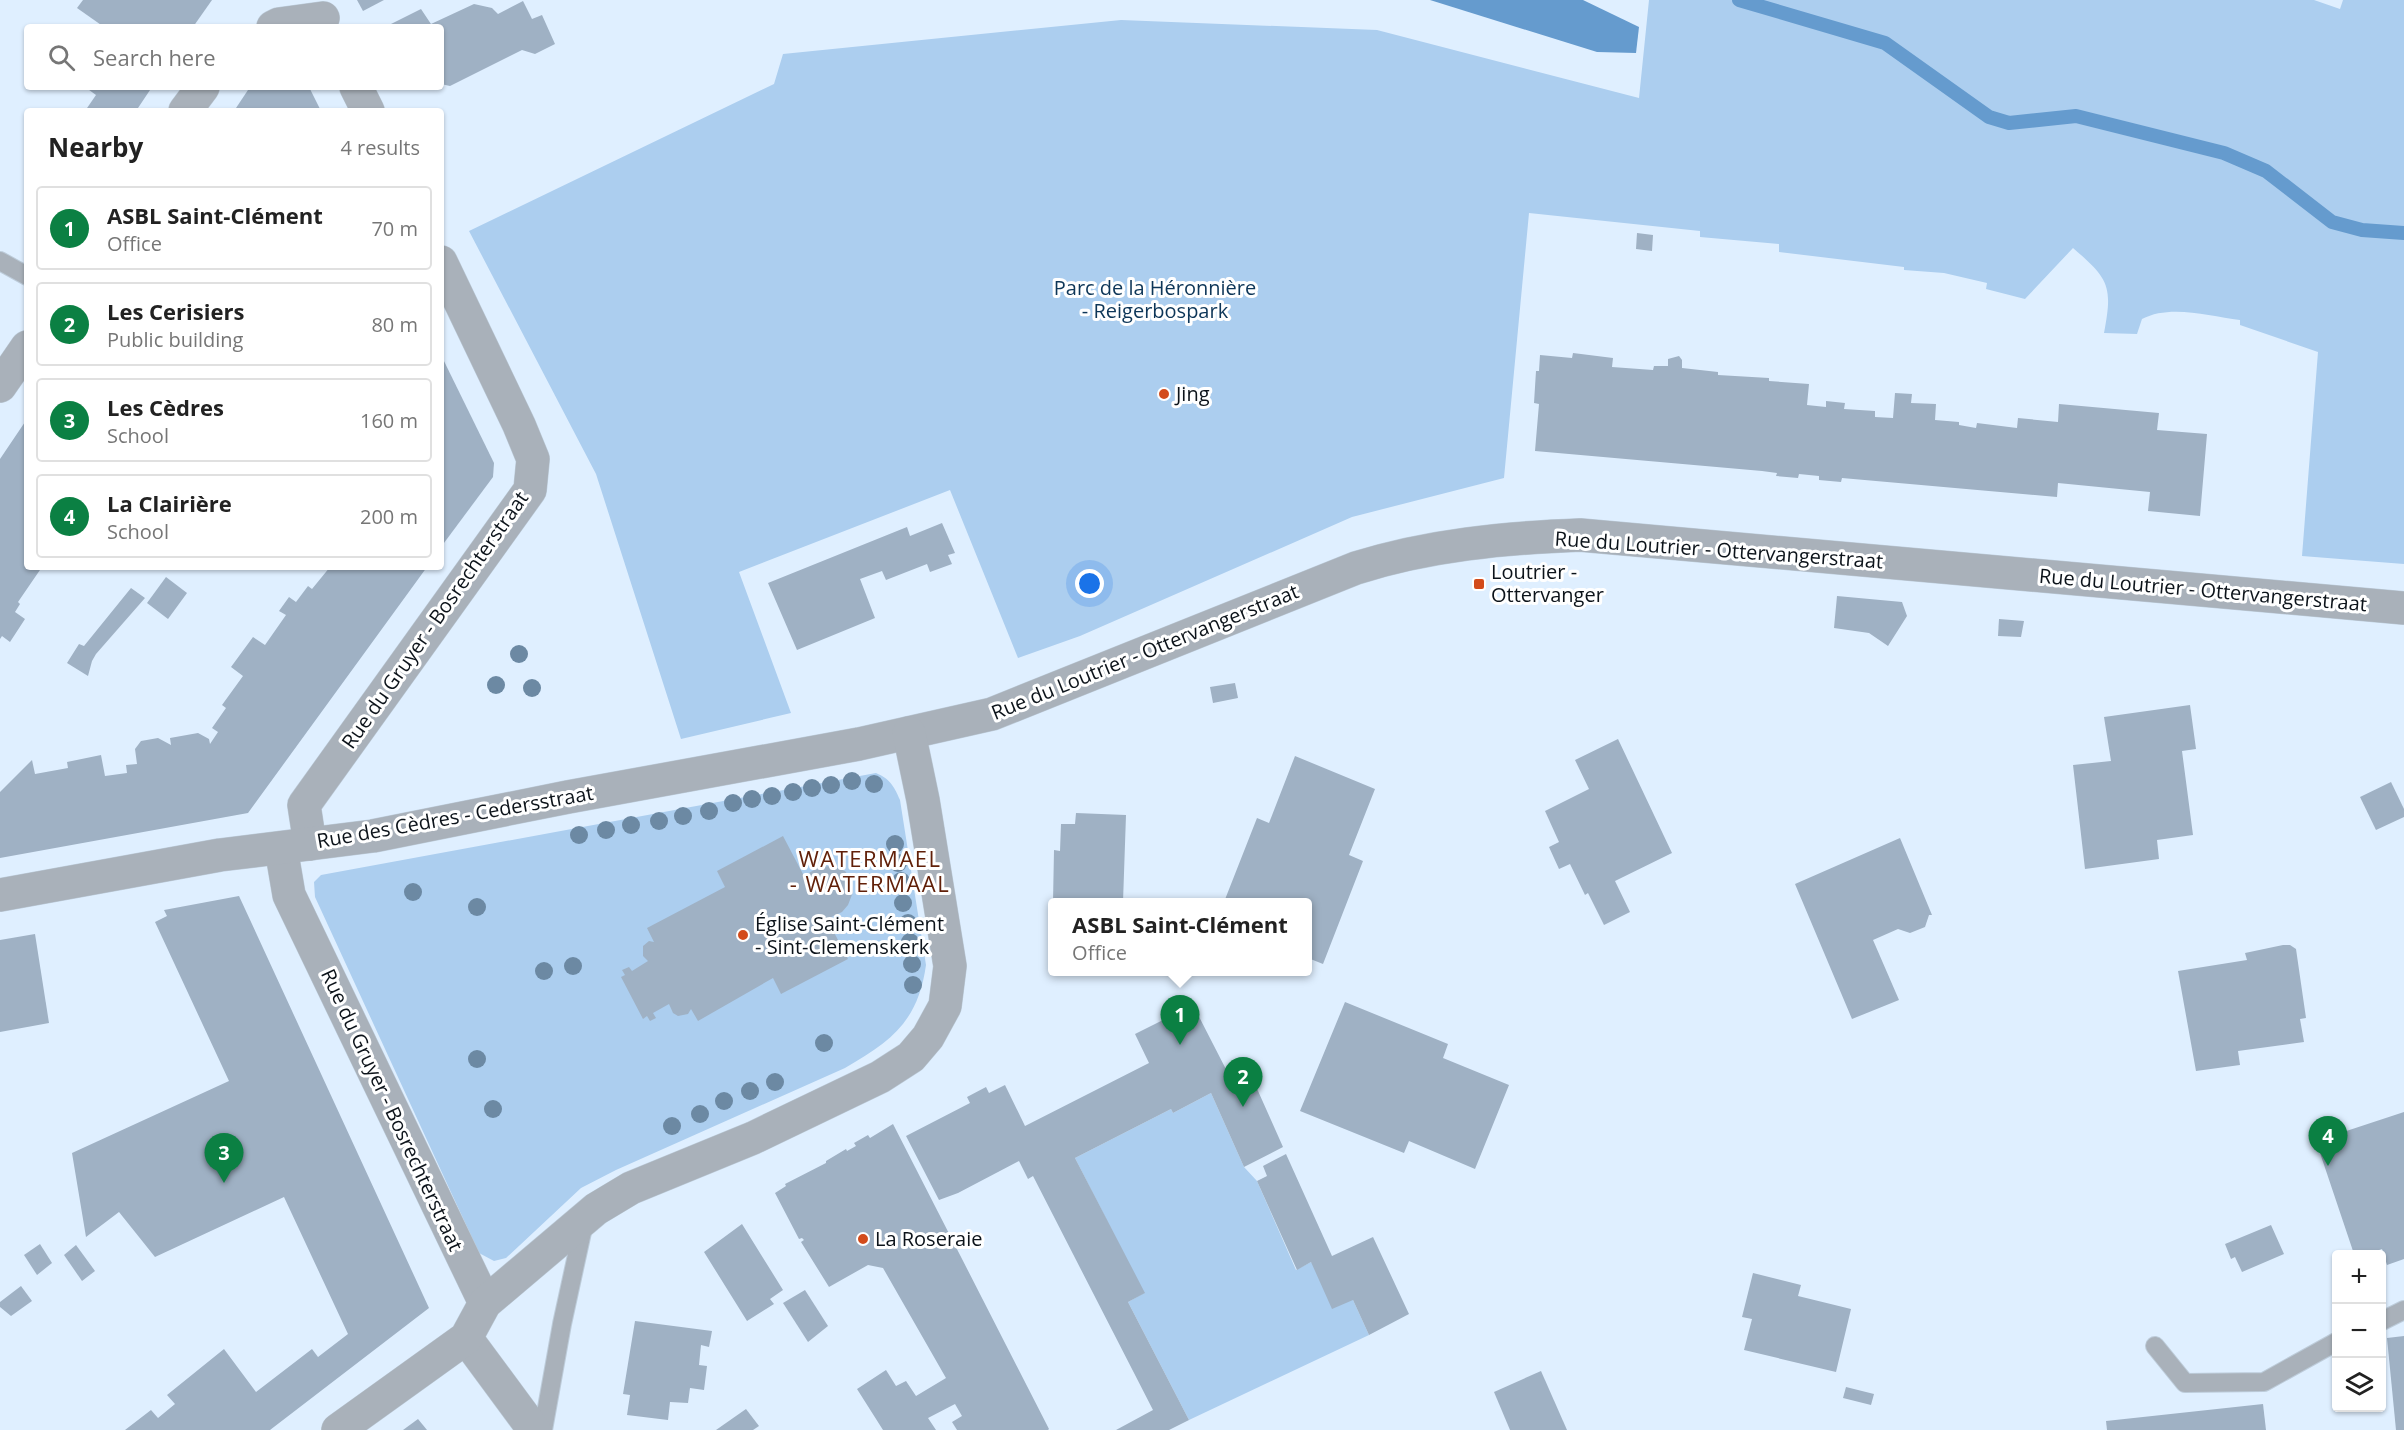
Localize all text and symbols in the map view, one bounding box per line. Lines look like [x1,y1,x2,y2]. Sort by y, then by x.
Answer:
search box [24,24,444,90]
icon: search [45,41,78,74]
text: Search here [93,42,216,72]
text: Nearby [48,129,143,165]
text: 4 results [340,134,420,161]
text: ASBL Saint-Clément [107,200,323,230]
text: 1 [64,215,75,242]
text: 70 m [371,215,418,242]
text: Office [107,230,162,257]
park label: Parc de la Héronnière - Reigerbospark [1054,274,1256,324]
text: Les Cerisiers [107,296,244,326]
text: 2 [64,311,75,338]
text: 80 m [371,311,418,338]
text: Public building [107,326,243,353]
place label: Jing [1174,380,1210,407]
marker: Jing [1157,387,1171,401]
text: Les Cèdres [107,392,224,422]
text: 3 [64,407,75,434]
text: 160 m [360,407,418,434]
text: School [107,422,169,449]
street label: Rue du Gruyer - Bosrechterstraat [335,486,534,754]
text: La Clairière [107,488,232,518]
text: 4 [64,503,75,530]
text: 200 m [360,503,418,530]
text: School [107,518,169,545]
street label: Rue du Loutrier - Ottervangerstraat [1554,525,1884,574]
place label: Loutrier - Ottervanger [1491,558,1604,608]
street label: Rue du Loutrier - Ottervangerstraat [2038,562,2368,617]
your location [1075,569,1104,598]
street label: Rue du Loutrier - Ottervangerstraat [987,577,1302,726]
marker: Loutrier - Ottervanger [1472,577,1486,591]
street label: Rue des Cèdres - Cedersstraat [315,779,595,854]
district label: WATERMAEL - WATERMAAL [790,843,950,898]
popup [1048,898,1312,976]
text: ASBL Saint-Clément [1072,909,1288,939]
place label: Église Saint-Clément - Sint-Clemenskerk [755,910,944,960]
marker: Église Saint-Clément - Sint-Clemenskerk [736,928,750,942]
text: Office [1072,939,1127,966]
street label: Rue du Gruyer - Bosrechterstraat [315,964,470,1255]
pin: 1 [1160,996,1200,1045]
pin: 2 [1224,1058,1262,1107]
pin: 4 [2308,1116,2348,1166]
pin: 3 [204,1134,244,1183]
place label: La Roseraie [875,1225,982,1252]
marker: La Roseraie [856,1232,870,1246]
map controls [2332,1250,2386,1412]
button: + [2332,1250,2386,1304]
button: − [2332,1304,2386,1358]
button: layers [2332,1358,2386,1412]

